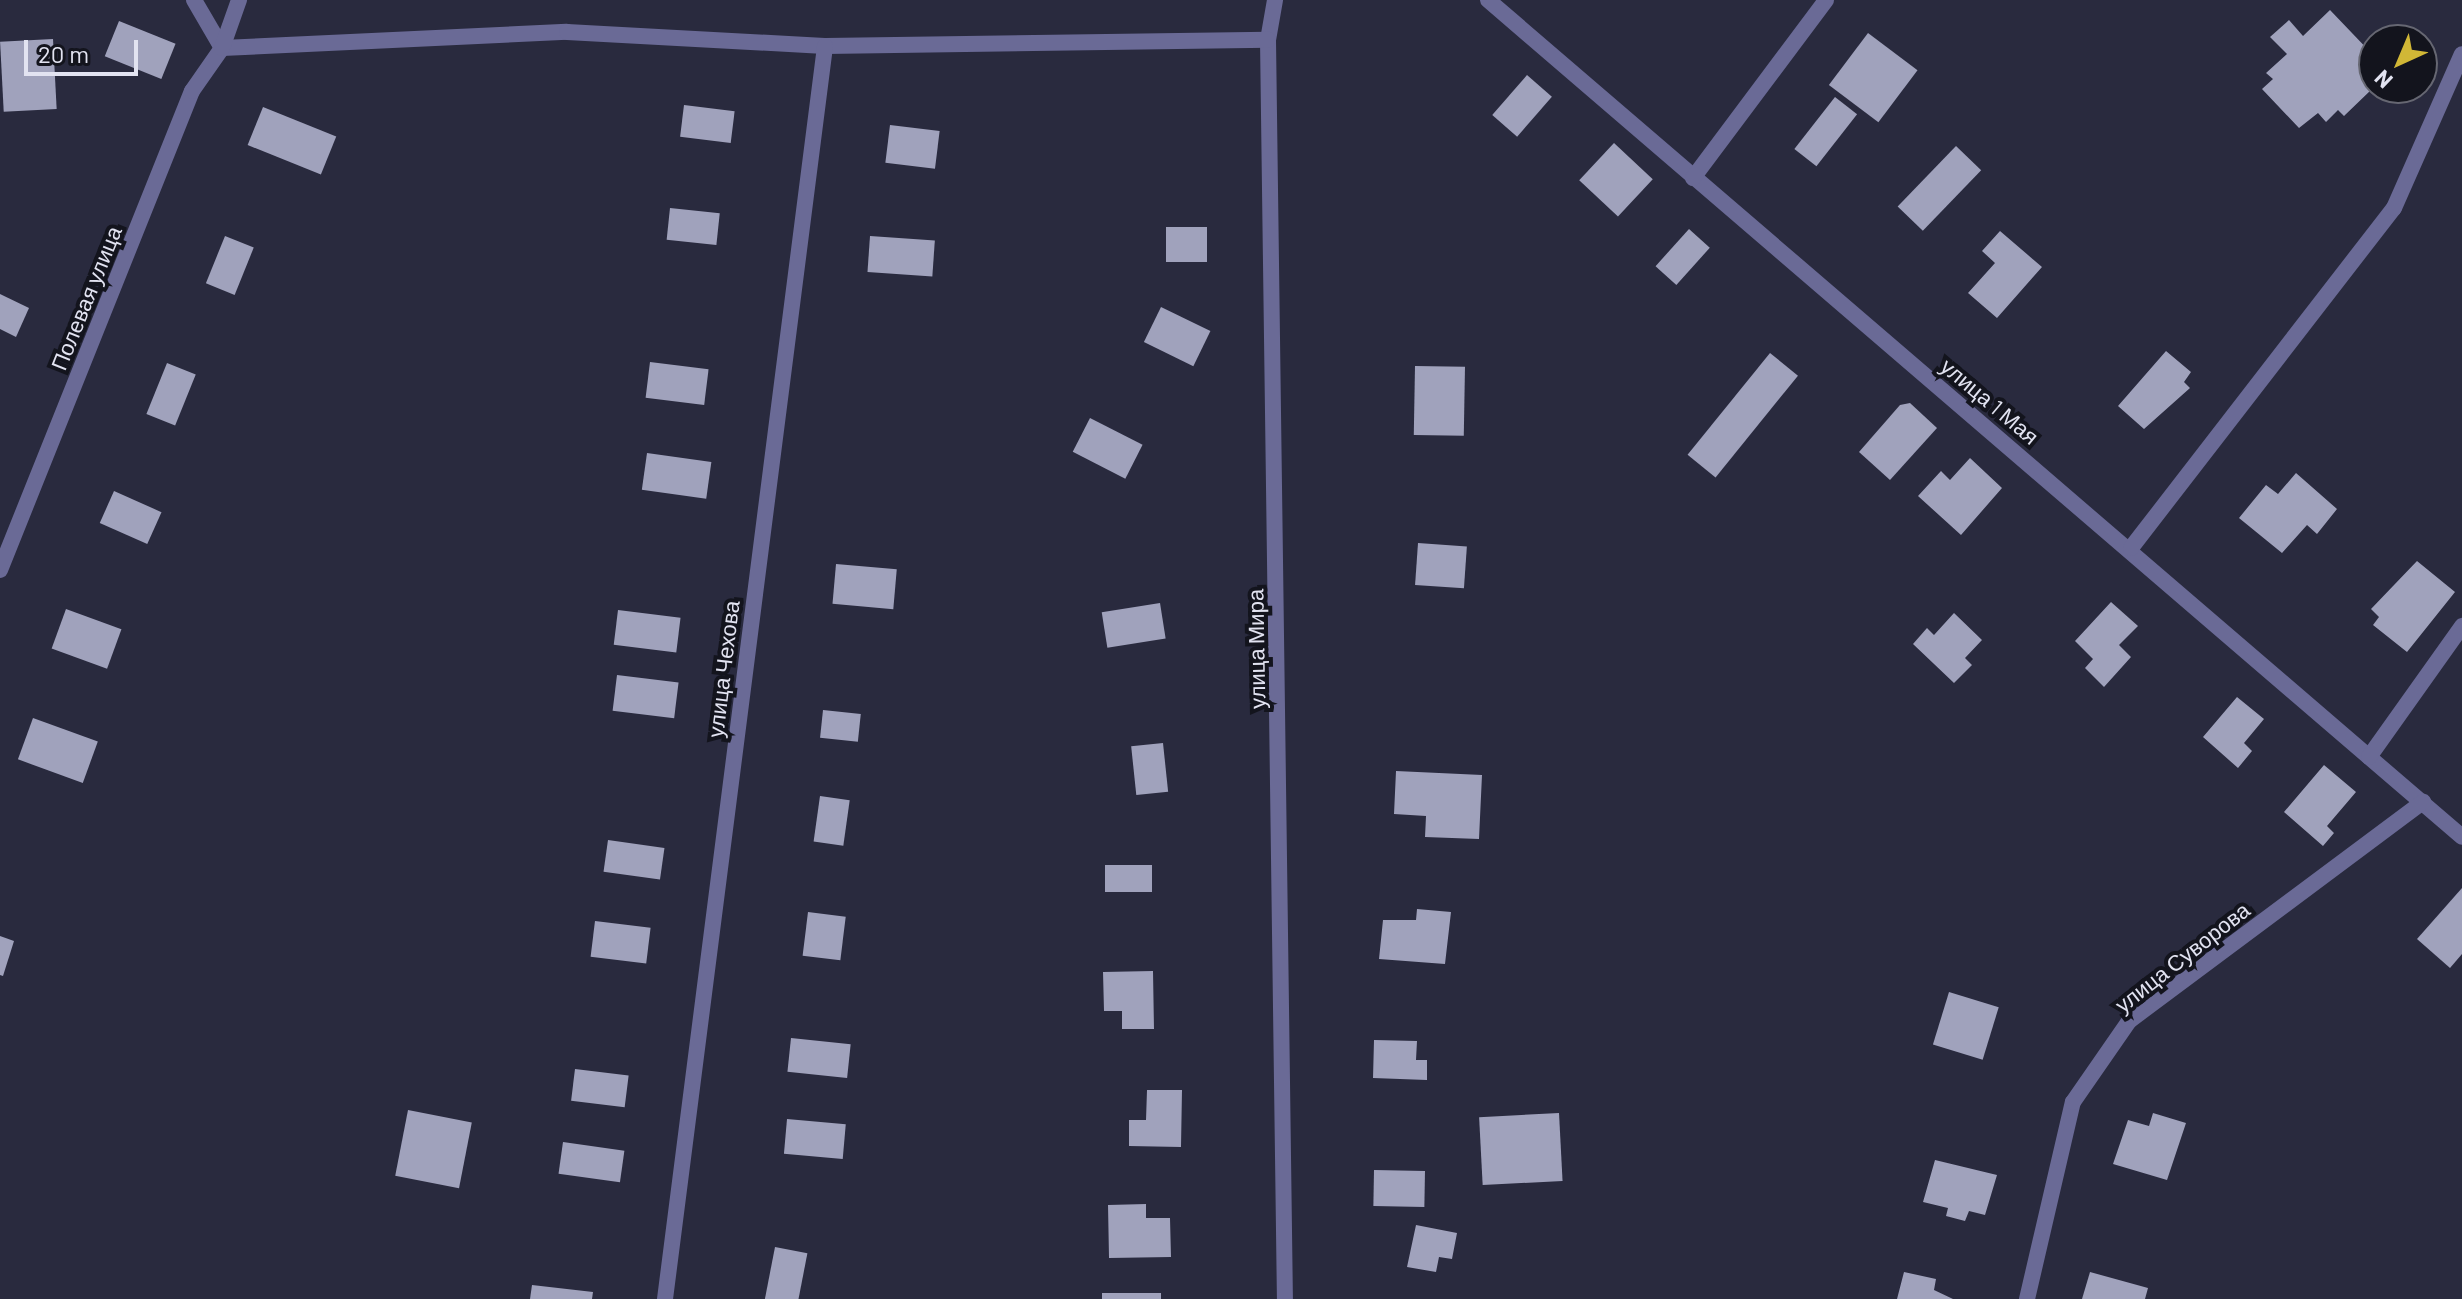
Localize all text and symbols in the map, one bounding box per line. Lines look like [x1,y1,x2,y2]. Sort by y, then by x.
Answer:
scale bar [28,24,142,74]
north arrow [2358,24,2438,104]
text: 20 m [38,39,89,68]
text: N [2368,65,2397,94]
street label: Полевая улица [45,222,127,374]
street label: улица 1 Мая [1936,352,2044,450]
street label: улица Мира [1242,589,1270,709]
street label: улица Чехова [701,599,745,739]
street label: улица Суворова [2109,896,2255,1018]

